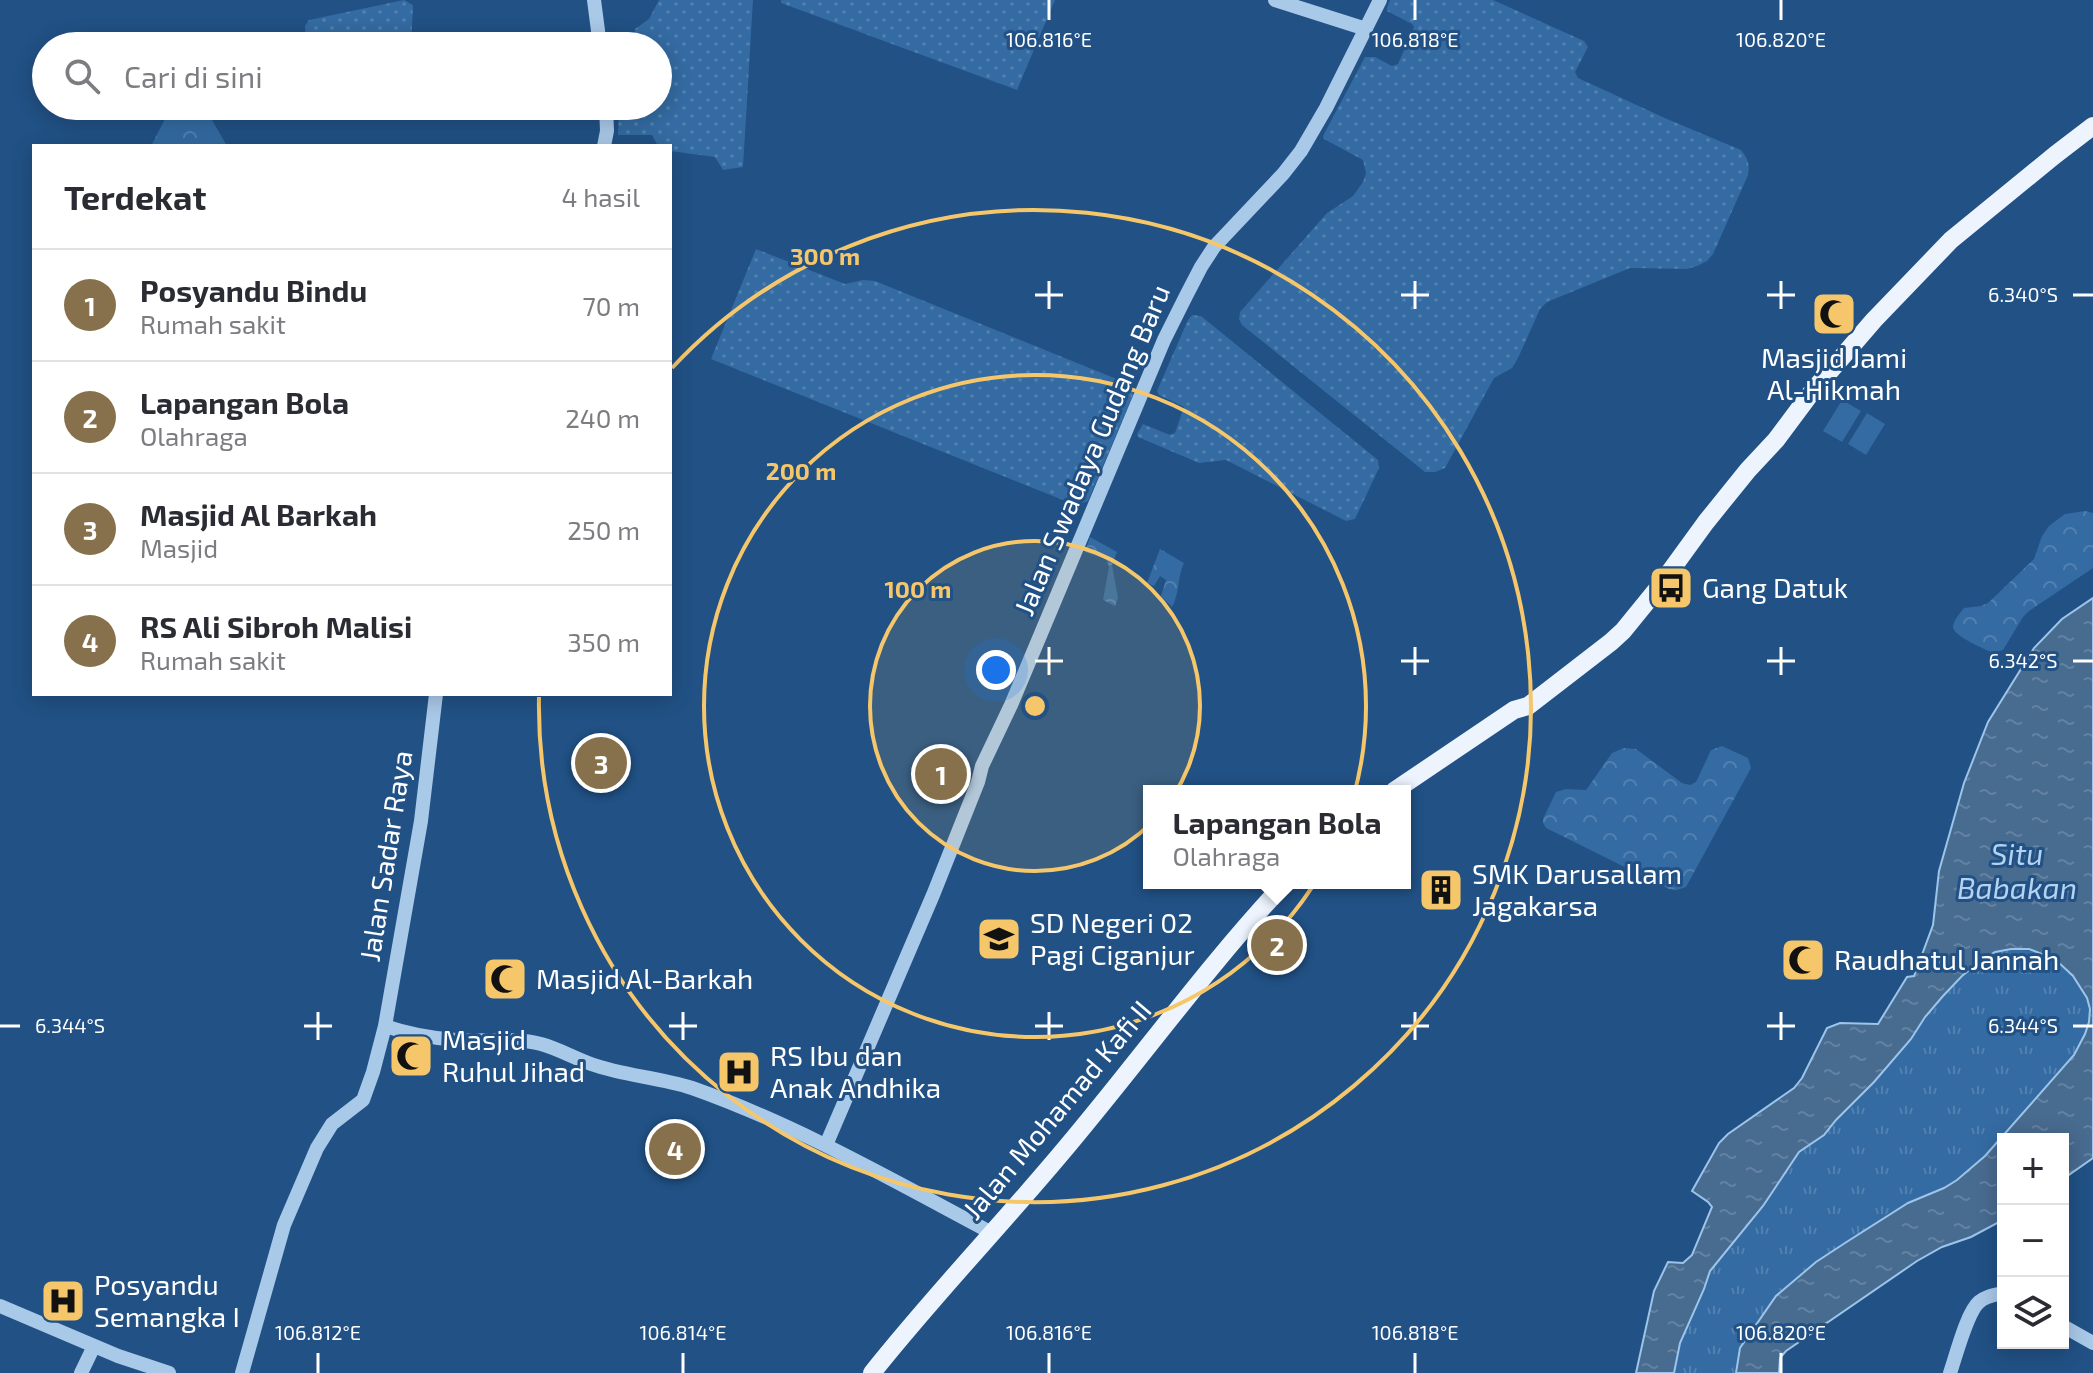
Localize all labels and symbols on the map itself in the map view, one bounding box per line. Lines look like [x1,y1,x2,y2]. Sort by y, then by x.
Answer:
text: 106.816°E [1006,27,1092,51]
text: 106.818°E [1372,27,1458,51]
text: 106.820°E [1736,27,1826,51]
text: 300 m [790,241,860,270]
street label: Jalan Swadaya Gudang Baru [1006,279,1176,620]
text: 6.340°S [1988,282,2058,306]
mosque icon: Masjid Jami Al-Hikmah [1810,290,1858,338]
place label: Masjid Jami Al-Hikmah [1761,340,1907,406]
text: 200 m [766,456,836,485]
bus stop icon: Gang Datuk [1647,564,1695,612]
place label: Gang Datuk [1702,570,1848,604]
text: 100 m [885,574,951,603]
text: 6.342°S [1988,648,2058,672]
your location [976,650,1016,690]
centre of rings [1021,692,1049,720]
pin: 3 [575,733,627,793]
pin: 1 [915,744,967,804]
street label: Jalan Sadar Raya [352,748,418,964]
water label: Situ Babakan [1957,835,2077,905]
place label: SMK Darusallam Jagakarsa [1472,856,1682,922]
building icon: SMK Darusallam Jagakarsa [1417,866,1465,914]
place label: SD Negeri 02 Pagi Ciganjur [1030,905,1195,971]
school or university icon: SD Negeri 02 Pagi Ciganjur [975,915,1023,963]
pin: 2 [1251,915,1303,975]
mosque icon: Raudhatul Jannah [1779,936,1827,984]
place label: Raudhatul Jannah [1834,942,2059,976]
mosque icon: Masjid Al-Barkah [481,955,529,1003]
place label: Masjid Al-Barkah [536,961,753,995]
street label: Jalan Mohamad Kafi II [955,993,1158,1226]
text: 6.344°S [35,1013,105,1037]
text: 6.344°S [1988,1013,2058,1037]
place label: Masjid Ruhul Jihad [442,1022,585,1088]
mosque icon: Masjid Ruhul Jihad [387,1032,435,1080]
place label: RS Ibu dan Anak Andhika [770,1038,941,1104]
hospital icon: RS Ibu dan Anak Andhika [715,1048,763,1096]
pin: 4 [649,1119,701,1179]
place label: Posyandu Semangka I [94,1267,240,1333]
hospital icon: Posyandu Semangka I [39,1277,87,1325]
text: 106.812°E [275,1320,361,1344]
text: 106.814°E [640,1320,726,1344]
text: 106.816°E [1006,1320,1092,1344]
text: 106.818°E [1372,1320,1458,1344]
text: 106.820°E [1736,1320,1826,1344]

